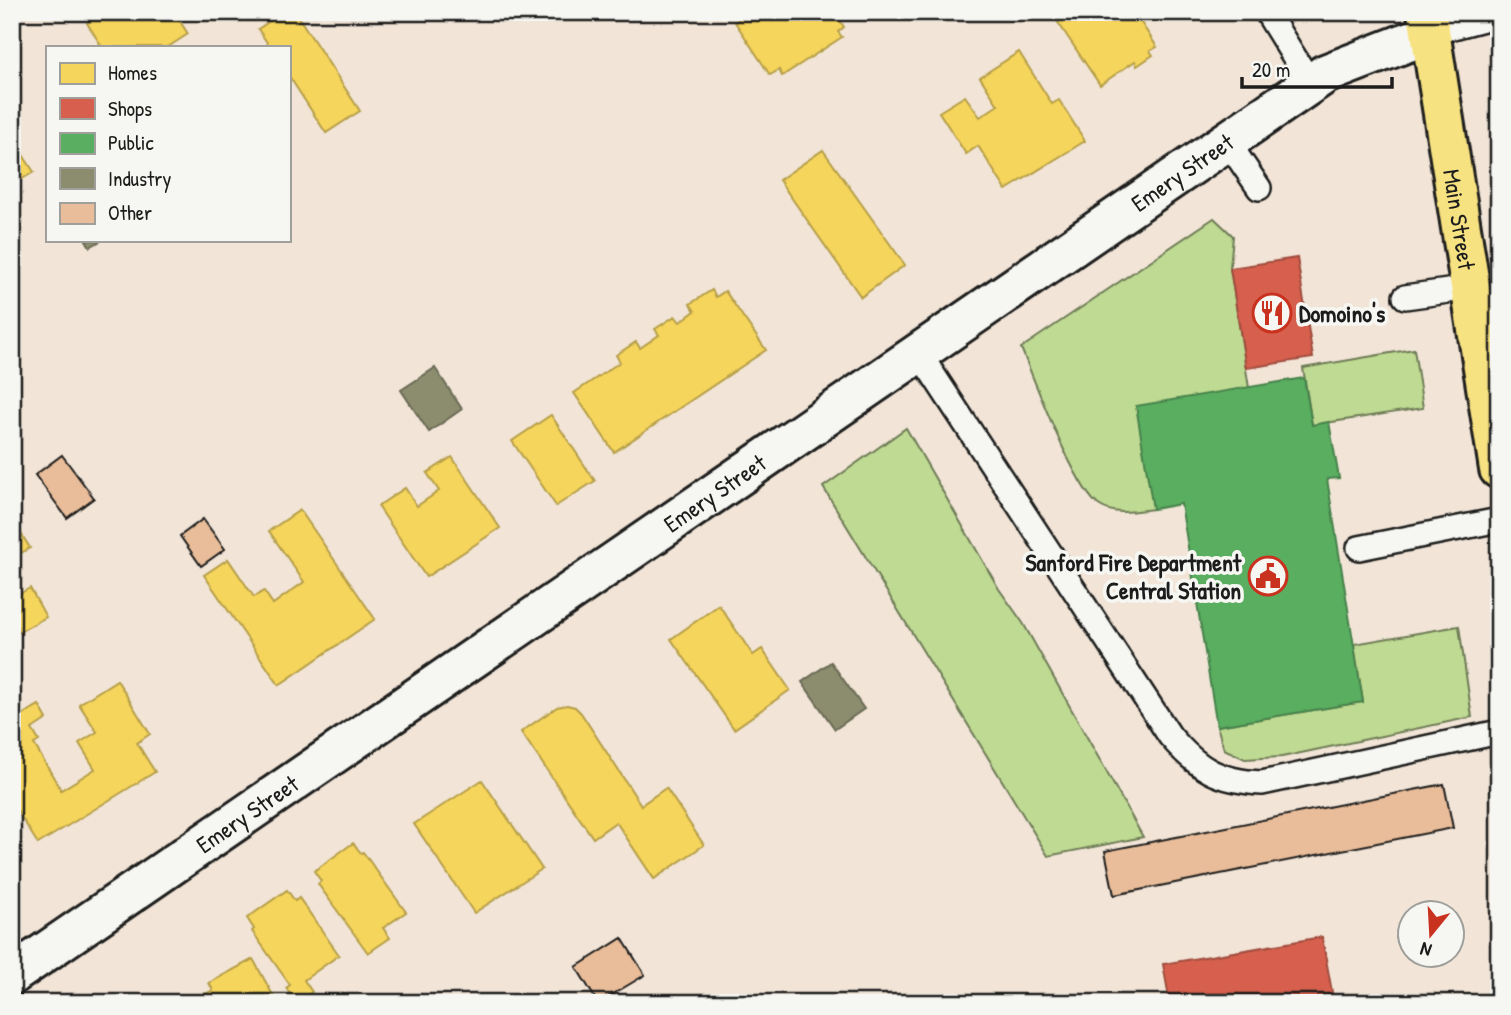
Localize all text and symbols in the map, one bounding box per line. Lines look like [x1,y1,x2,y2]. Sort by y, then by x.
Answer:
legend [46,46,290,242]
scale bar [1242,46,1392,90]
text: 20 m [1252,55,1290,84]
text: Homes [108,58,157,87]
text: Shops [108,94,152,123]
street label: Emery Street [1125,125,1240,219]
text: Public [108,128,154,157]
text: Industry [108,164,171,193]
street label: Main Street [1436,167,1483,273]
text: Other [108,198,152,227]
restaurant icon: Domoino's [1251,292,1293,334]
place label: Domoino's [1299,297,1385,329]
street label: Emery Street [657,446,773,539]
place label: Sanford Fire Department Central Station [1026,546,1242,606]
public building icon: Sanford Fire Department Central Station [1247,555,1289,597]
street label: Emery Street [190,767,305,860]
north arrow [1396,900,1466,970]
text: N [1417,936,1435,964]

